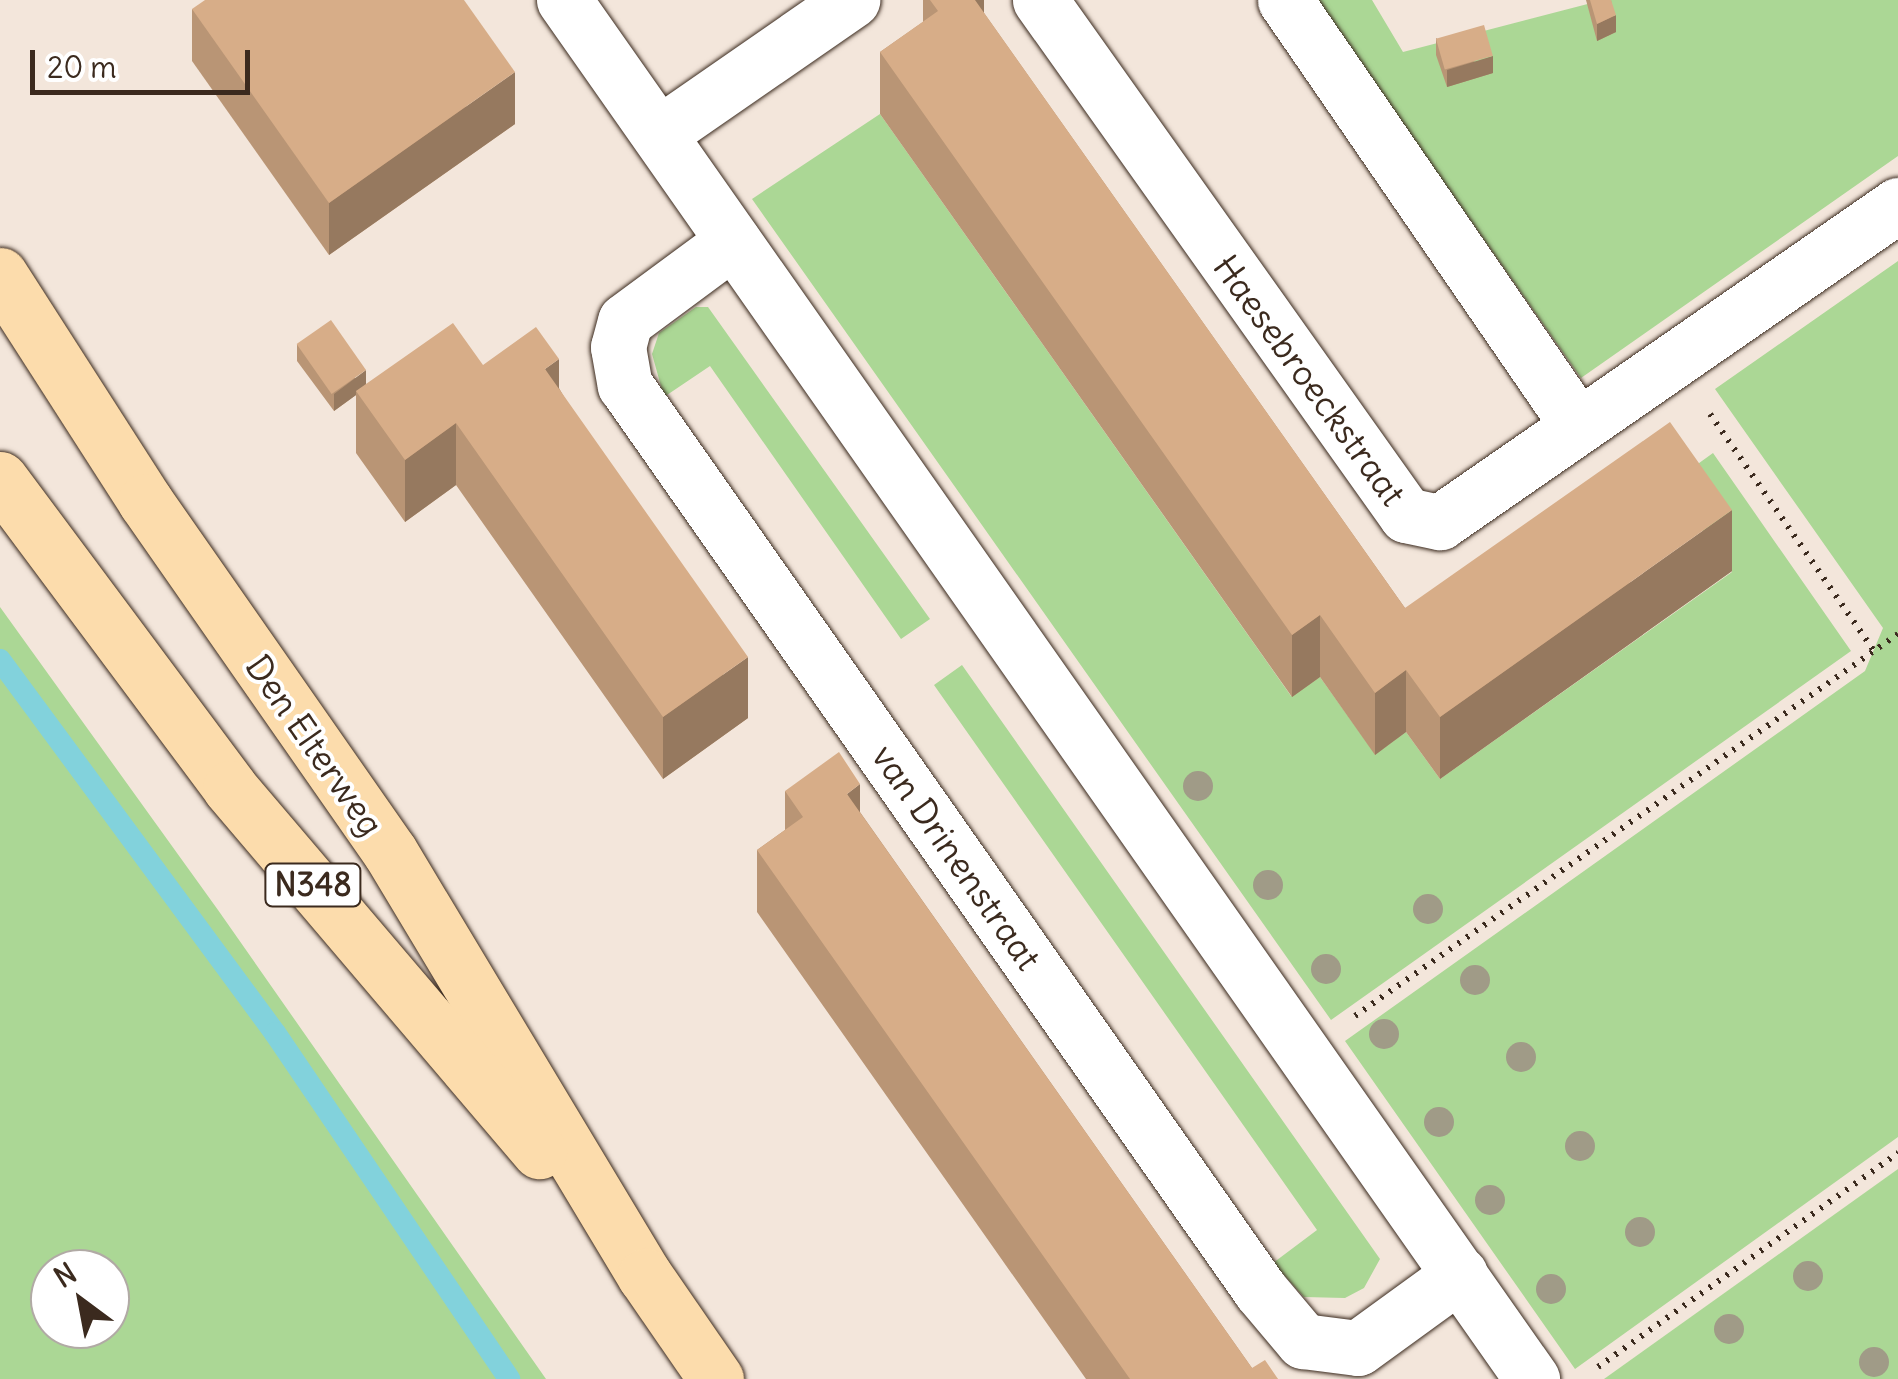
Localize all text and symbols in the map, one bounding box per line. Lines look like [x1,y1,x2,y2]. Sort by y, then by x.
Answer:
scale bar [35,30,255,92]
text: 20 m [47,48,117,86]
street label: Haesebroeckstraat [1205,247,1415,513]
street label: Den Elterweg [237,646,393,844]
street label: van Drinenstraat [864,736,1050,978]
road number: N348 [263,858,363,912]
north arrow [30,1249,130,1349]
text: N [47,1255,83,1296]

